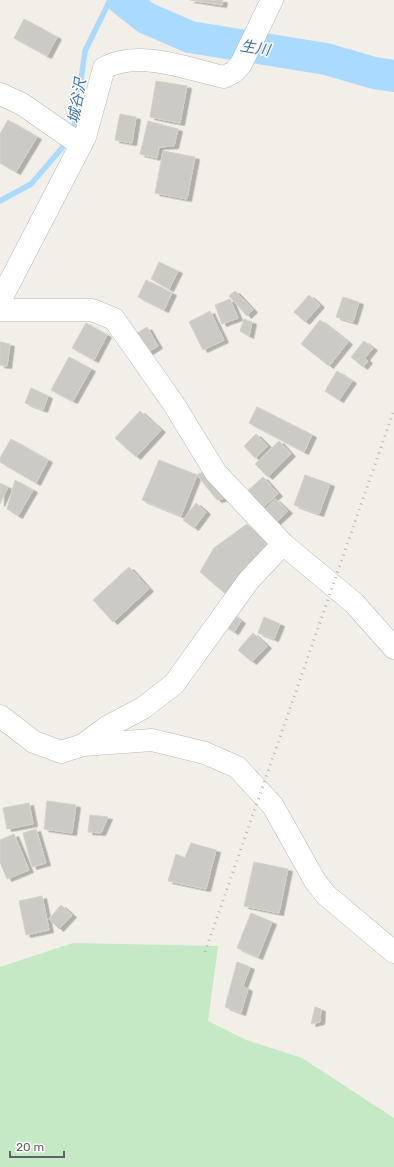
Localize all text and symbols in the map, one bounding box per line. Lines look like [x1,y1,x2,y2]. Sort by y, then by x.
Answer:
water label: 生川 [239,37,273,60]
water label: 城谷沢 [64,75,90,125]
scale bar [10,1133,64,1159]
text: 20 m [16,1140,44,1154]

